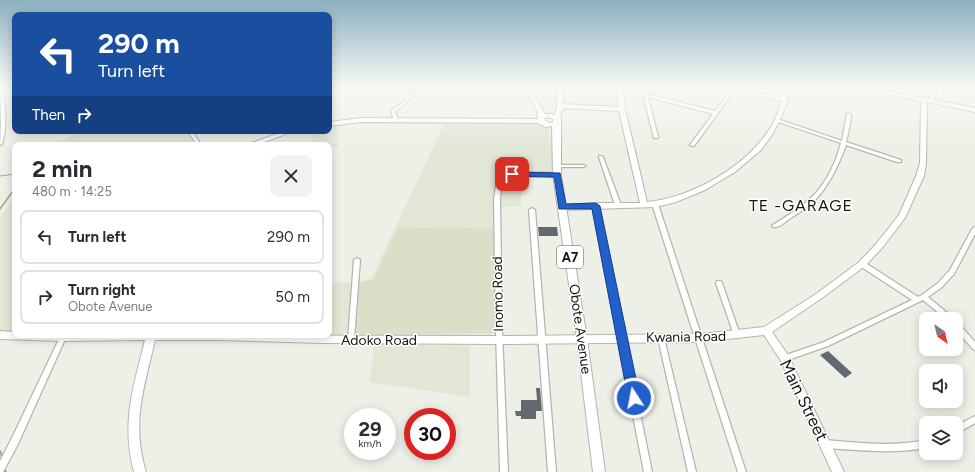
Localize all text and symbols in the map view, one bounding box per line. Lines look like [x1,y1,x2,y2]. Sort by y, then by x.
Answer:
text: 290 m [98,26,180,60]
icon: left [32,28,84,80]
text: Turn left [98,60,165,82]
icon: right [73,104,95,126]
text: Then [32,106,65,124]
text: 2 min [32,154,92,183]
button: close [270,155,312,197]
pin [495,157,529,191]
icon: arrive [501,163,523,185]
text: 480 m · 14:25 [32,184,112,199]
district label: TE -GARAGE [749,196,853,215]
icon: left [34,226,56,248]
text: Turn left [68,228,126,246]
text: 290 m [267,228,310,246]
road number: A7 [557,246,583,268]
street label: Inomo Road [489,256,507,332]
text: Turn right [68,281,136,299]
street label: Obote Avenue [565,283,595,376]
icon: right [34,286,56,308]
text: 50 m [275,288,310,306]
text: Obote Avenue [68,299,152,314]
north arrow [919,312,963,356]
map controls [919,312,963,460]
street label: Kwania Road [646,328,726,346]
street label: Adoko Road [341,332,417,349]
street label: Main Street [776,356,832,444]
button: sound [919,364,963,408]
position arrow [613,377,655,419]
speed limit sign: 30 [404,408,456,460]
button: layers [919,416,963,460]
text: 29 [358,417,382,441]
text: km/h [359,437,381,450]

